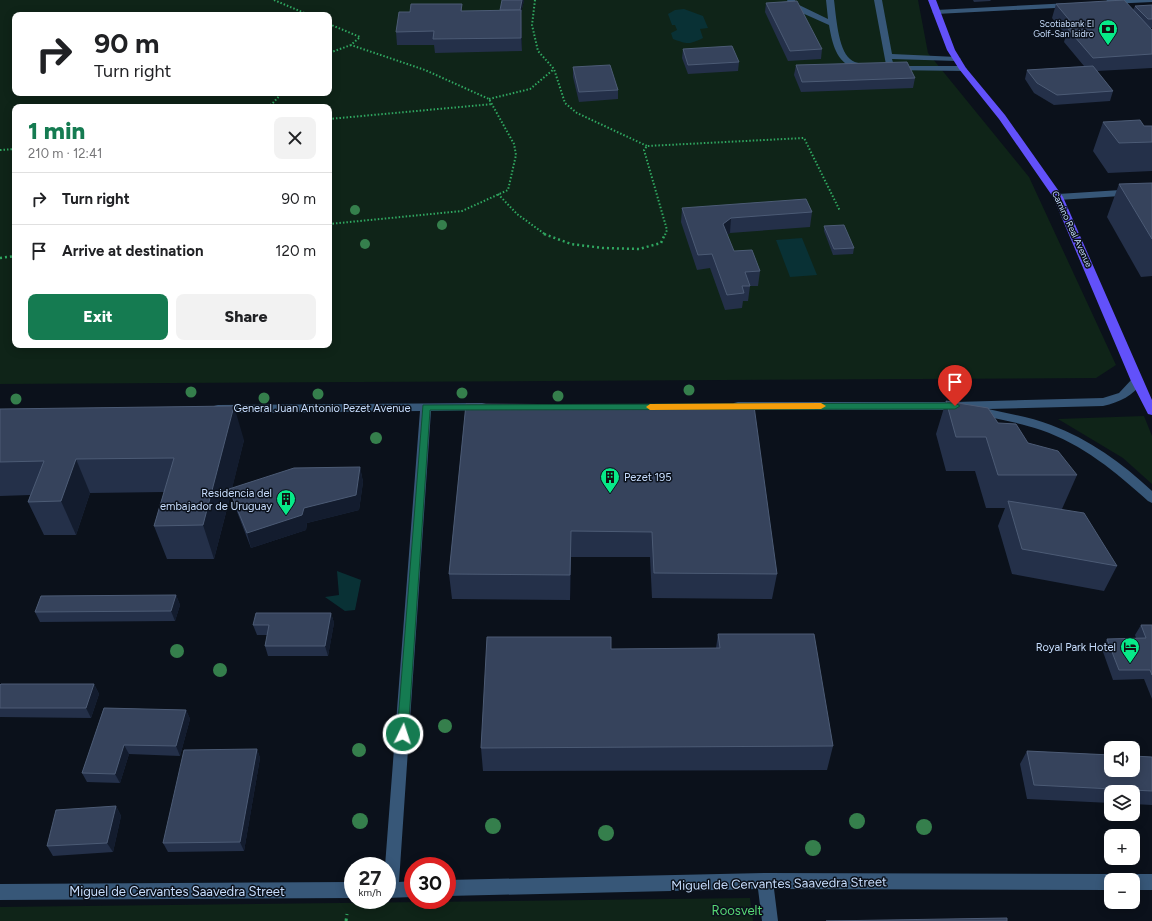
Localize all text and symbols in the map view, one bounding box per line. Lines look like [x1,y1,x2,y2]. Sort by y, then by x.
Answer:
place label: Scotiabank El Golf-San Isidro [1033,18,1094,39]
bank icon: Scotiabank El Golf-San Isidro [1097,18,1119,46]
text: 90 m [94,26,159,60]
icon: right [28,28,80,80]
text: Turn right [94,60,171,82]
text: 1 min [28,116,85,145]
button: close [274,117,316,159]
text: 210 m · 12:41 [28,146,102,161]
icon: right [28,188,50,210]
street label: Camino Real Avenue [1050,189,1095,269]
text: Turn right [62,190,130,208]
text: 90 m [281,190,316,208]
icon: arrive [28,240,50,262]
text: Arrive at destination [62,242,203,260]
text: 120 m [275,242,316,260]
button: Exit [28,294,168,340]
button: Share [176,294,316,340]
pin [938,365,972,406]
icon: arrive [944,371,966,393]
street label: General Juan Antonio Pezet Avenue [234,402,410,415]
building icon: Pezet 195 [599,466,621,494]
place label: Pezet 195 [624,471,672,484]
place label: Residencia del embajador de Uruguay [160,487,272,513]
building icon: Residencia del embajador de Uruguay [275,488,297,516]
hotel icon: Royal Park Hotel [1119,636,1141,664]
place label: Royal Park Hotel [1036,641,1116,654]
position arrow [382,713,424,755]
map controls [1104,741,1140,909]
button: sound [1104,741,1140,777]
button: layers [1104,785,1140,821]
button: + [1104,829,1140,865]
speed limit sign: 30 [404,857,456,909]
text: 27 [359,866,381,890]
button: − [1104,873,1140,909]
street label: Miguel de Cervantes Saavedra Street [671,874,887,893]
street label: Miguel de Cervantes Saavedra Street [69,884,285,899]
text: km/h [359,886,381,899]
park label: Roosvelt [712,903,762,918]

